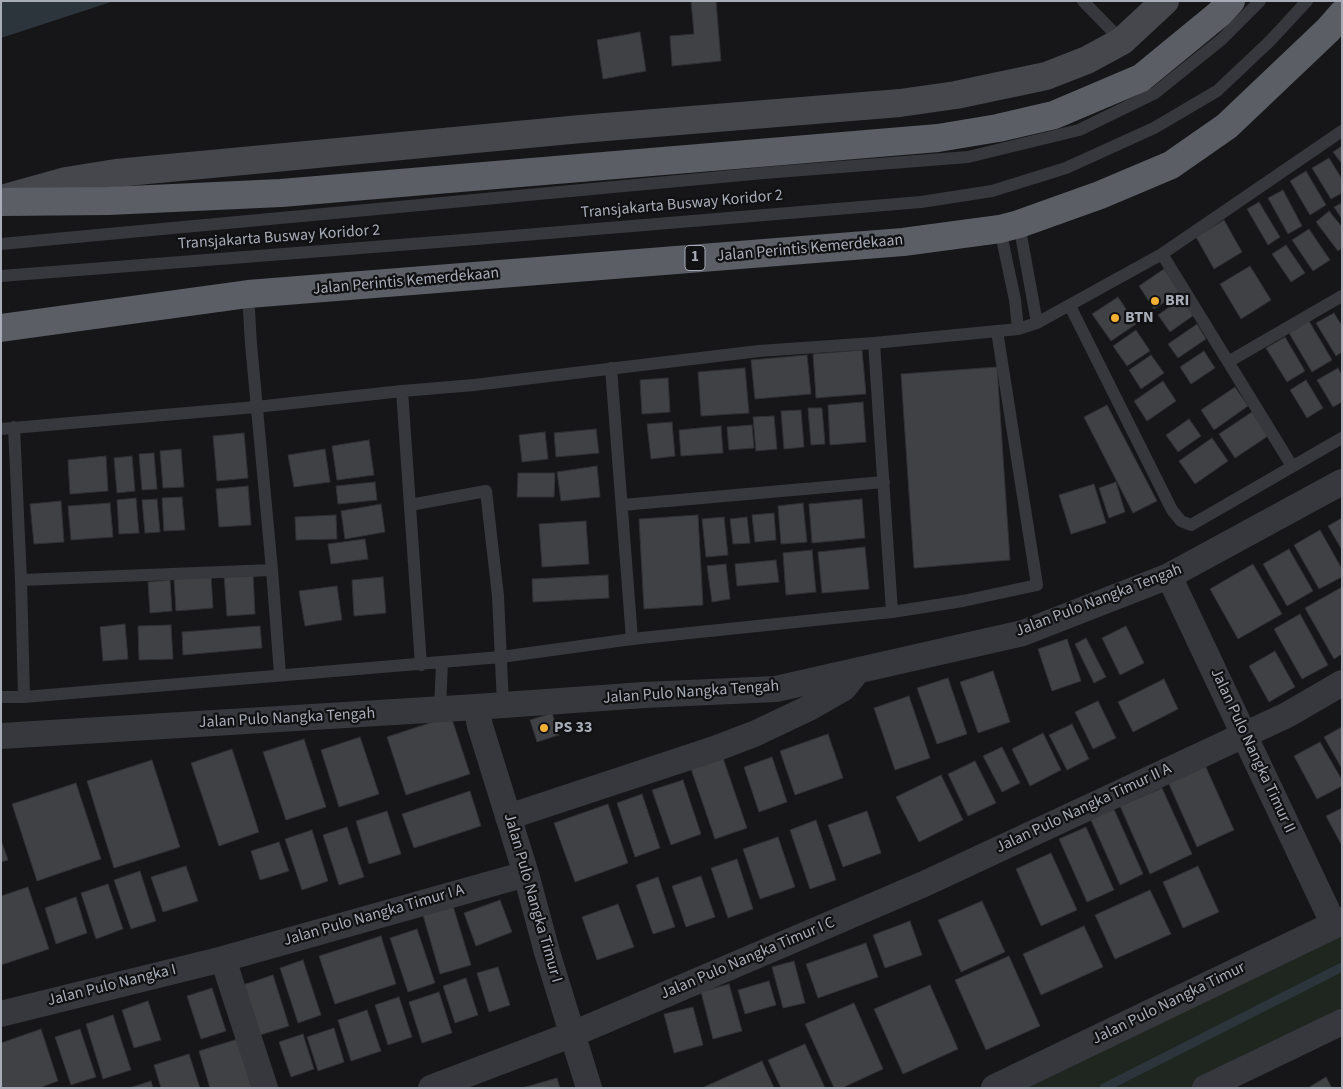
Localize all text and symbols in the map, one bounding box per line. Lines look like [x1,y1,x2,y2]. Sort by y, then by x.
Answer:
street label: Transjakarta Busway Koridor 2 [580,187,784,223]
street label: Transjakarta Busway Koridor 2 [177,221,381,255]
street label: Jalan Perintis Kemerdekaan [716,231,904,267]
road number: 1 [685,246,705,270]
street label: Jalan Perintis Kemerdekaan [312,264,500,300]
place label: BRI [1165,291,1189,311]
marker: BRI [1149,295,1161,307]
place label: BTN [1125,308,1154,328]
marker: BTN [1109,312,1121,324]
street label: Jalan Pulo Nangka Tengah [1013,560,1185,642]
street label: Jalan Pulo Nangka Timur II [1205,666,1299,836]
street label: Jalan Pulo Nangka Tengah [602,677,780,709]
street label: Jalan Pulo Nangka Tengah [198,705,376,733]
place label: PS 33 [554,718,592,738]
marker: PS 33 [538,722,550,734]
street label: Jalan Pulo Nangka Timur II A [993,760,1175,858]
street label: Jalan Pulo Nangka Timur I [499,811,565,985]
street label: Jalan Pulo Nangka Timur I A [281,881,467,951]
street label: Jalan Pulo Nangka Timur I C [658,914,838,1004]
street label: Jalan Pulo Nangka Timur [1089,959,1249,1049]
street label: Jalan Pulo Nangka I [46,961,178,1011]

